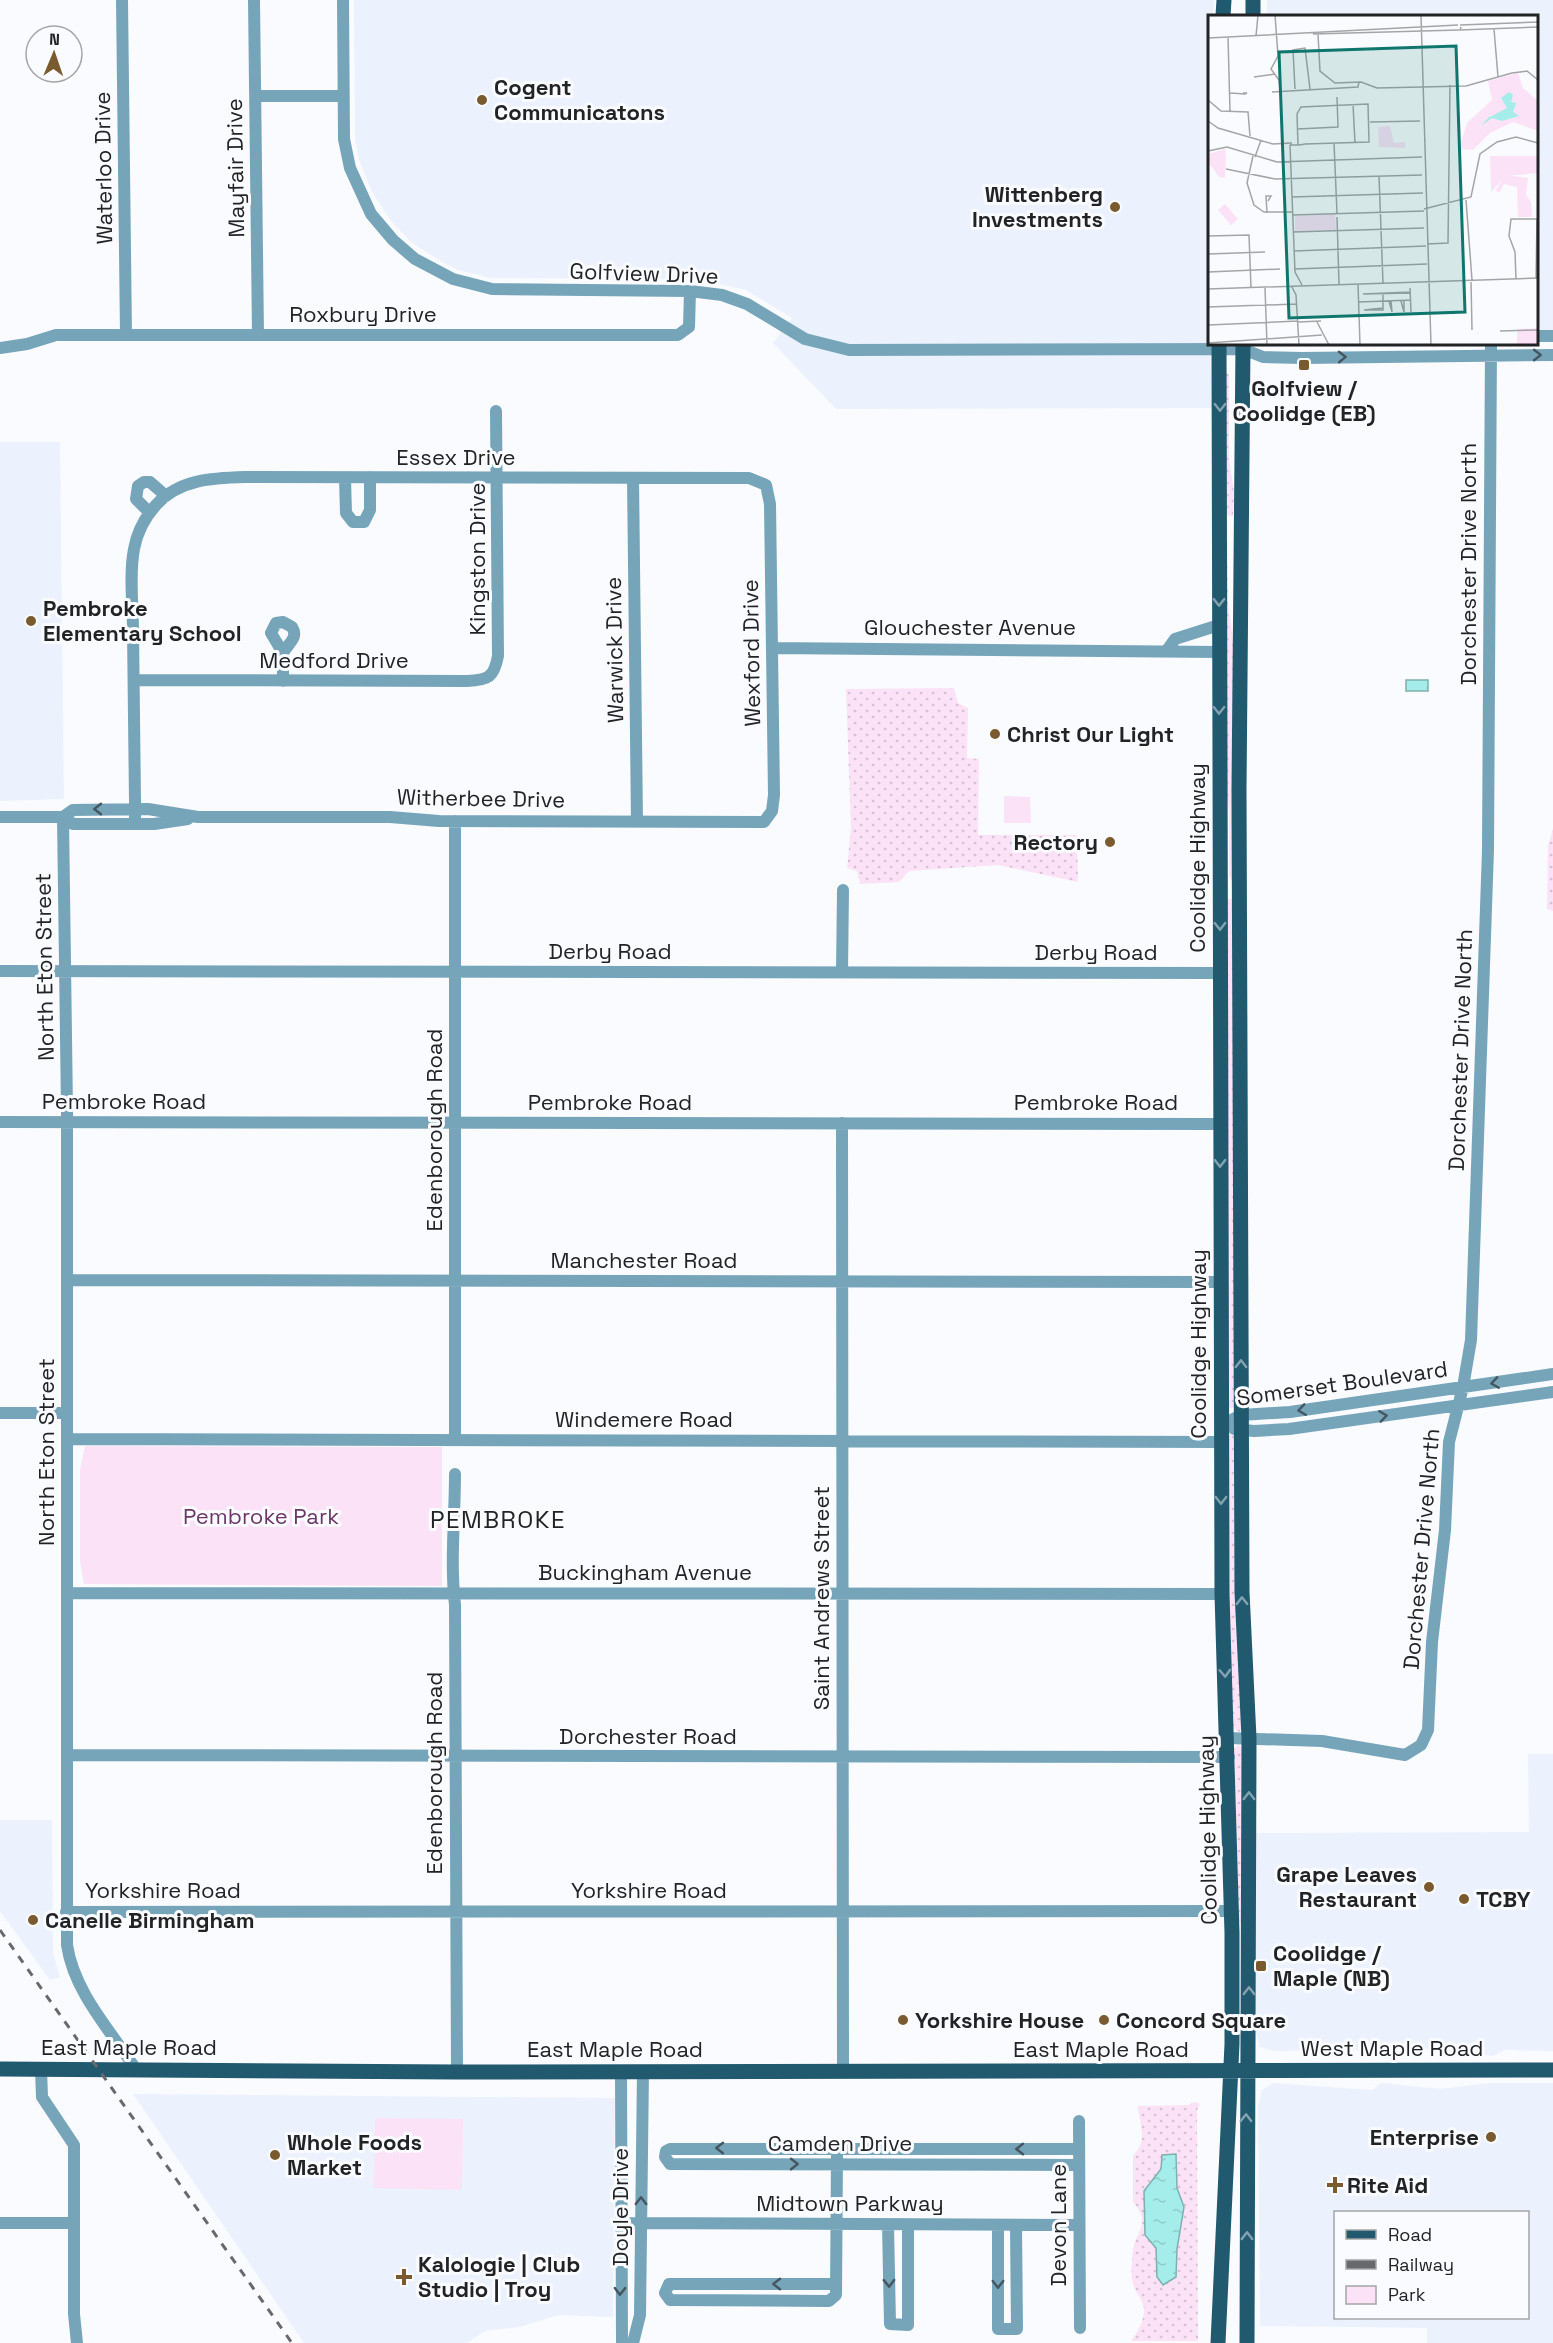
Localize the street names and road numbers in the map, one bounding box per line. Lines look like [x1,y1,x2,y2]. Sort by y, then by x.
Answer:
street label: Waterloo Drive [88,91,118,245]
street label: Mayfair Drive [220,98,250,238]
street label: Golfview Drive [569,256,719,290]
street label: Roxbury Drive [289,300,437,328]
street label: Essex Drive [396,443,516,471]
street label: Dorchester Drive North [1454,443,1482,685]
street label: Kingston Drive [463,483,491,635]
street label: Warwick Drive [599,577,629,723]
street label: Wexford Drive [736,579,766,727]
street label: Glouchester Avenue [864,613,1076,641]
street label: Medford Drive [259,646,409,674]
street label: Coolidge Highway [1183,763,1211,953]
street label: Witherbee Drive [397,783,565,813]
street label: North Eton Street [28,873,60,1061]
street label: Dorchester Drive North [1442,928,1478,1172]
street label: Derby Road [548,937,672,965]
street label: Derby Road [1034,938,1158,966]
street label: Edenborough Road [420,1028,448,1232]
street label: Pembroke Road [42,1087,206,1115]
street label: Pembroke Road [528,1088,692,1116]
street label: Pembroke Road [1014,1088,1178,1116]
street label: Manchester Road [551,1246,737,1274]
street label: Coolidge Highway [1184,1249,1212,1439]
street label: Somerset Boulevard [1235,1354,1449,1412]
street label: North Eton Street [32,1358,60,1546]
street label: Windemere Road [555,1405,733,1433]
street label: Dorchester Drive North [1396,1427,1446,1671]
street label: Saint Andrews Street [807,1486,835,1710]
street label: Buckingham Avenue [538,1558,752,1586]
street label: Edenborough Road [420,1671,448,1875]
street label: Dorchester Road [559,1722,737,1750]
street label: Coolidge Highway [1191,1735,1223,1925]
street label: Yorkshire Road [85,1876,241,1904]
street label: Yorkshire Road [571,1876,727,1904]
street label: East Maple Road [41,2033,217,2061]
street label: West Maple Road [1300,2034,1484,2062]
street label: East Maple Road [527,2035,703,2063]
street label: East Maple Road [1013,2035,1189,2063]
street label: Camden Drive [768,2129,912,2157]
street label: Doyle Drive [606,2148,634,2266]
street label: Devon Lane [1044,2164,1072,2286]
street label: Midtown Parkway [756,2189,944,2217]

